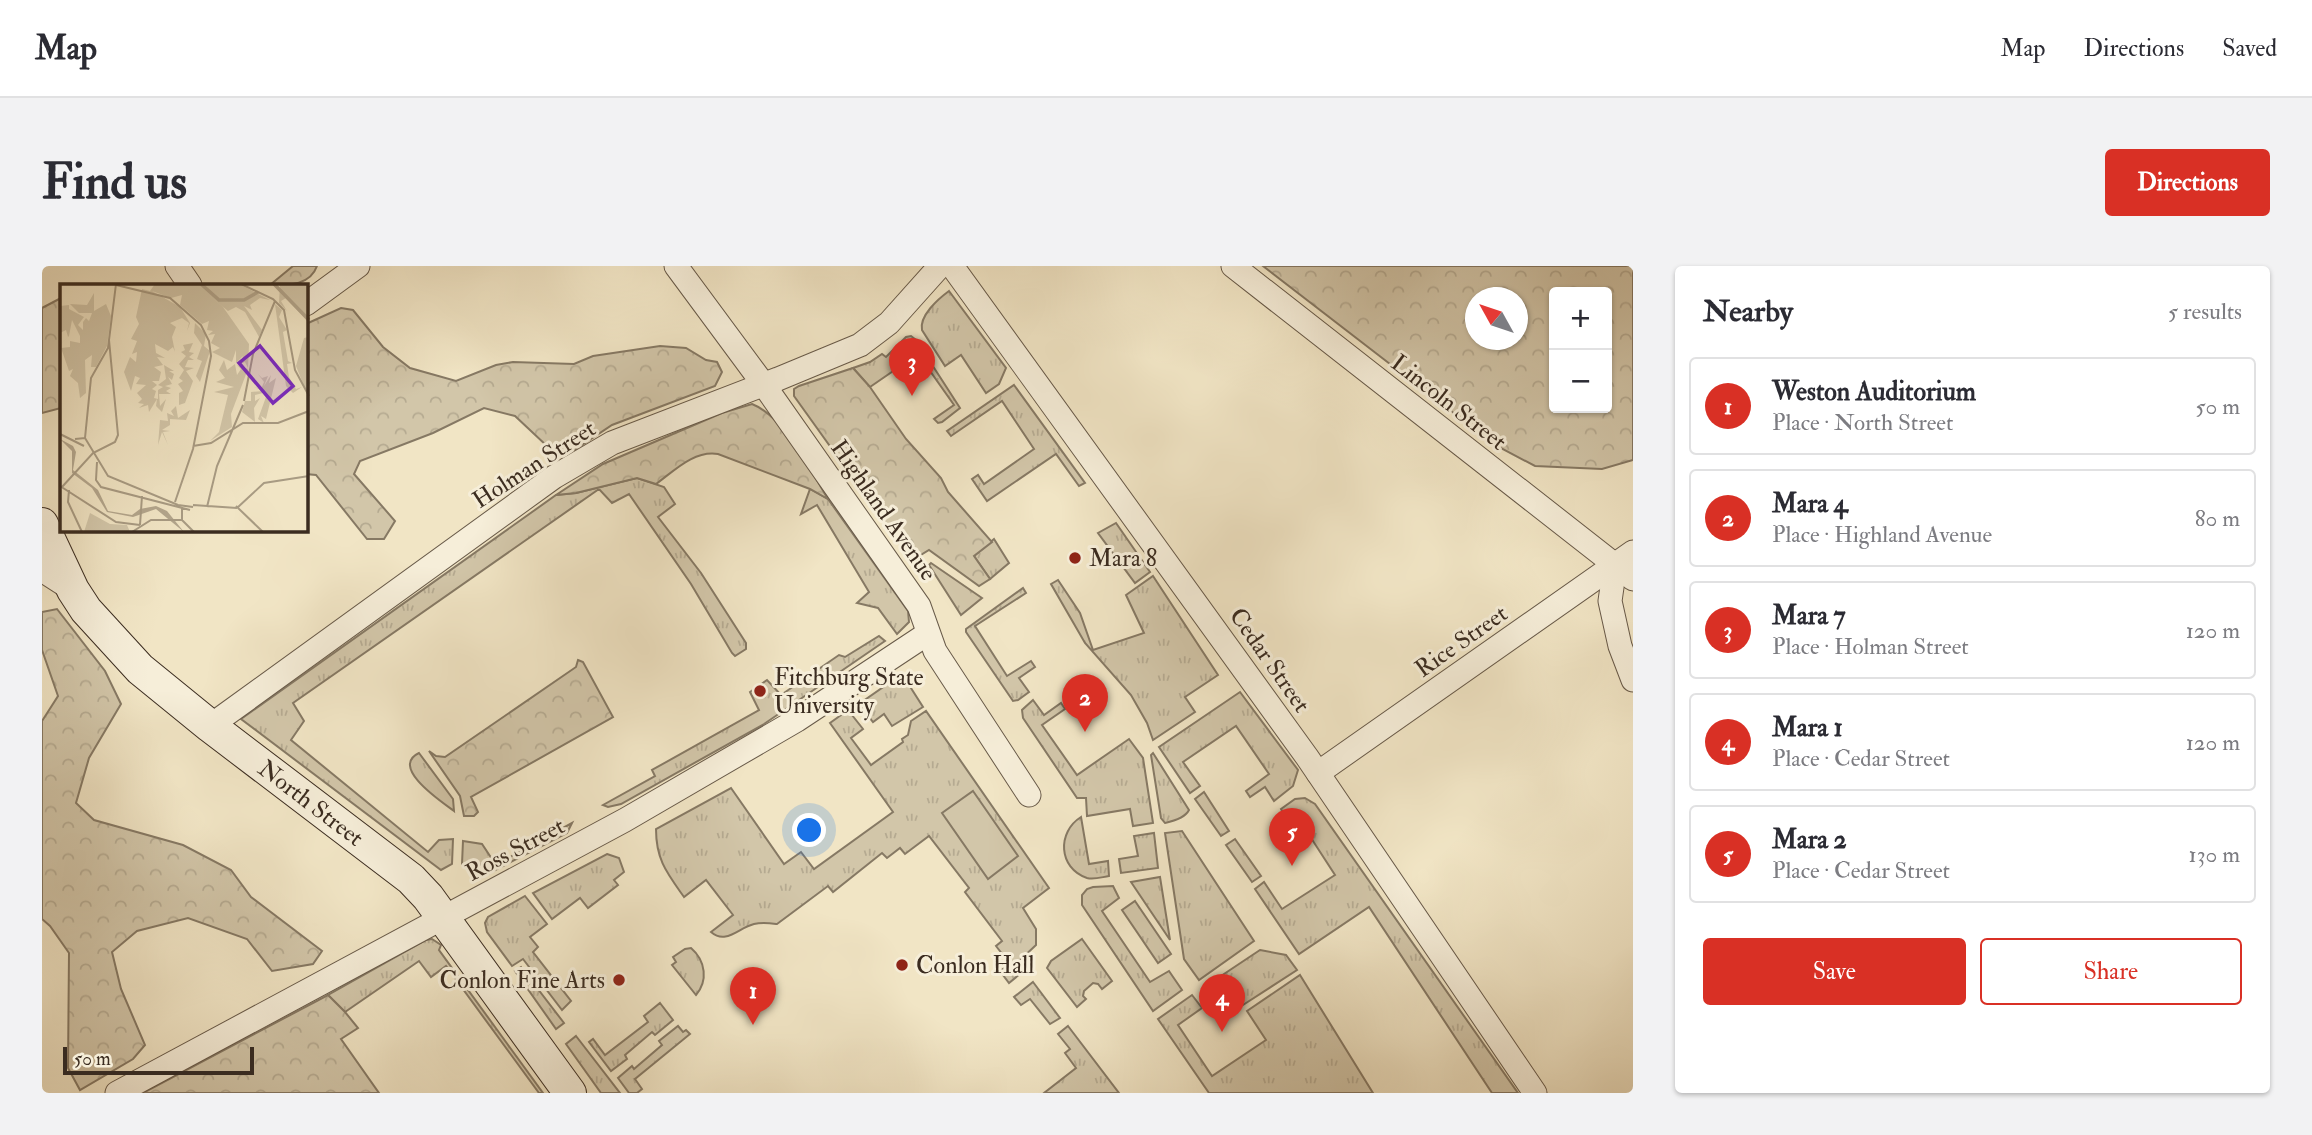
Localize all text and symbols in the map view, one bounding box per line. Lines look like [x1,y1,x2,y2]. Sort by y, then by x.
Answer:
text: Map [35,28,97,69]
text: Map [2000,33,2045,64]
text: Directions [2083,33,2184,64]
text: Saved [2222,33,2277,64]
button: Directions [2105,149,2270,216]
text: Find us [42,152,187,213]
inset map [60,284,308,532]
north arrow [1465,287,1528,350]
map controls [1549,287,1612,413]
button: + [1549,287,1612,350]
text: Nearby [1703,293,1793,330]
text: 5 results [2168,297,2242,326]
pin: 3 [889,338,935,396]
street label: Lincoln Street [1385,348,1513,457]
button: − [1549,350,1612,413]
text: Weston Auditorium [1772,376,1976,408]
text: 1 [1724,392,1732,421]
text: 50 m [2196,392,2240,421]
text: Place · North Street [1772,408,1953,437]
street label: Holman Street [467,413,602,516]
street label: Highland Avenue [824,434,944,587]
text: Mara 4 [1772,488,1848,520]
text: 2 [1722,504,1734,533]
text: 80 m [2195,504,2240,533]
text: Place · Highland Avenue [1772,520,1992,549]
place label: Mara 8 [1089,543,1157,574]
marker: Mara 8 [1067,550,1083,566]
street label: Rice Street [1409,598,1514,685]
text: Mara 7 [1772,600,1845,632]
street label: Cedar Street [1222,602,1317,719]
text: 3 [1724,616,1732,645]
text: 120 m [2186,616,2240,645]
text: Place · Holman Street [1772,632,1969,661]
place label: Fitchburg State University [774,662,924,721]
pin: 2 [1062,674,1108,732]
marker: Fitchburg State University [752,683,768,699]
text: Mara 1 [1772,712,1843,744]
text: 4 [1722,728,1734,757]
text: 120 m [2186,728,2240,757]
text: Place · Cedar Street [1772,744,1950,773]
street label: North Street [252,753,370,854]
pin: 5 [1269,808,1315,866]
street label: Ross Street [460,810,570,888]
your location [792,813,826,847]
text: Mara 2 [1772,824,1847,856]
text: 5 [1723,840,1733,869]
text: 130 m [2188,840,2240,869]
text: Place · Cedar Street [1772,856,1950,885]
button: Save [1703,938,1966,1005]
button: Share [1980,938,2242,1005]
place label: Conlon Hall [916,950,1034,981]
marker: Conlon Hall [894,957,910,973]
place label: Conlon Fine Arts [440,965,605,996]
pin: 1 [730,967,776,1025]
marker: Conlon Fine Arts [611,972,627,988]
pin: 4 [1199,974,1245,1032]
scale bar [63,1044,254,1076]
text: 50 m [74,1047,111,1071]

